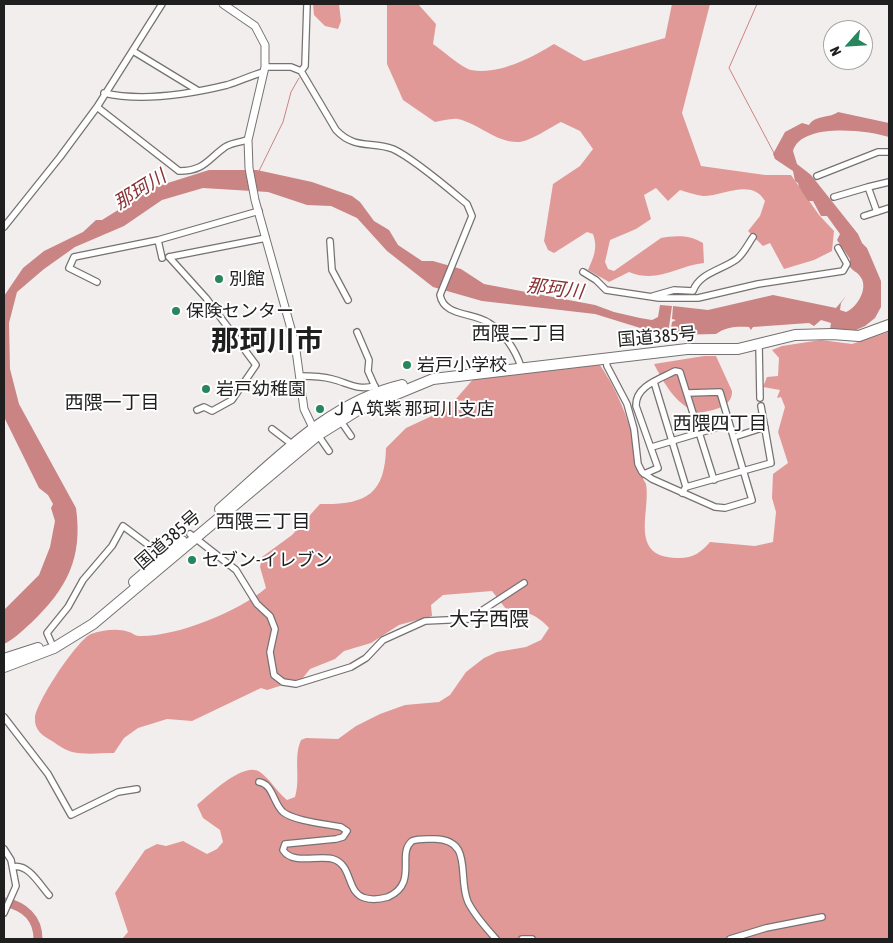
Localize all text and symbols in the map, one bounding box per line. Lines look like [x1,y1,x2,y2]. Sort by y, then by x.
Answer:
north arrow [823,20,873,70]
text: N [826,44,844,58]
water label: 那珂川 [110,165,170,215]
place label: 別館 [229,268,265,290]
marker: 別館 [213,273,225,285]
water label: 那珂川 [525,274,585,304]
place label: 保険センター [186,300,294,322]
marker: 保険センター [170,305,182,317]
district label: 西隈二丁目 [472,323,566,345]
street label: 国道385号 [617,323,697,351]
district label: 那珂川市 [211,324,323,358]
place label: 岩戸小学校 [417,354,507,376]
marker: 岩戸小学校 [401,359,413,371]
place label: 岩戸幼稚園 [216,378,306,400]
marker: 岩戸幼稚園 [200,383,212,395]
district label: 西隈一丁目 [65,392,159,414]
place label: ＪＡ筑紫 那珂川支店 [330,398,494,420]
marker: ＪＡ筑紫 那珂川支店 [314,403,326,415]
district label: 西隈四丁目 [673,413,767,435]
street label: 国道385号 [131,506,205,574]
district label: 西隈三丁目 [216,511,310,533]
place label: セブン-イレブン [202,549,332,571]
marker: セブン-イレブン [186,554,198,566]
district label: 大字西隈 [449,608,529,632]

